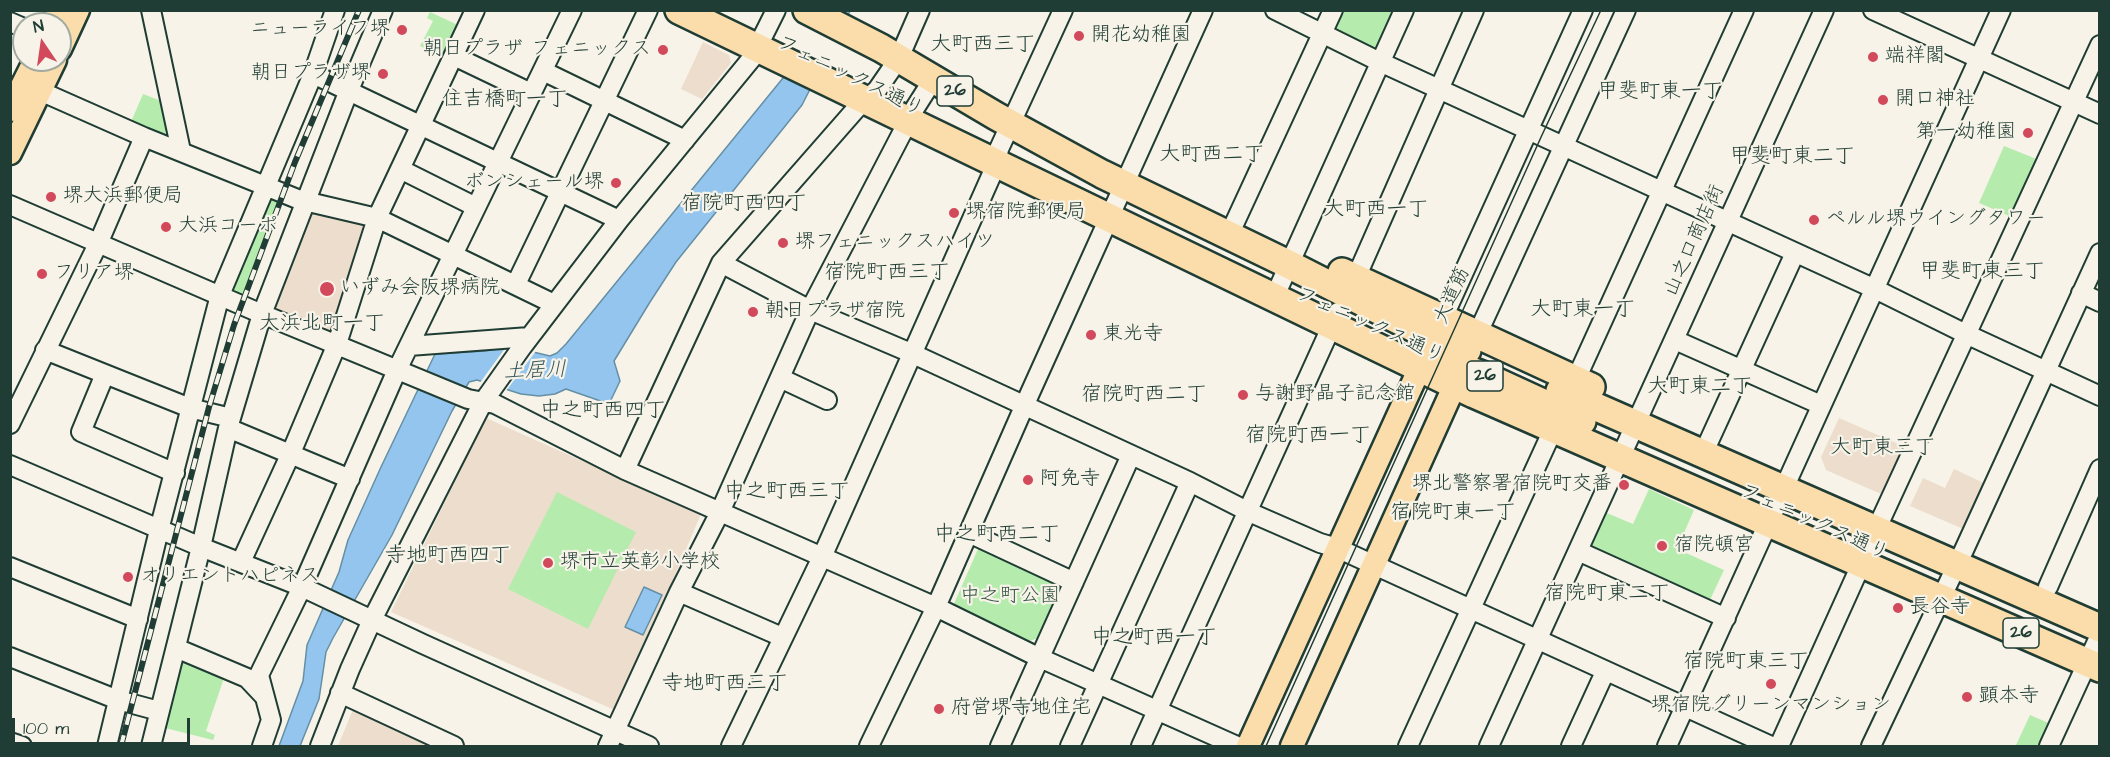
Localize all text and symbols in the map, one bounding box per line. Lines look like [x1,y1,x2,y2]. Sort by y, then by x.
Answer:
north arrow [12,12,72,72]
text: N [31,15,46,38]
place label: ニューライフ堺 [250,18,390,42]
marker: ニューライフ堺 [395,23,409,37]
place label: 開花幼稚園 [1091,24,1191,48]
marker: 開花幼稚園 [1072,29,1086,43]
street label: フェニックス通り [773,31,927,123]
district label: 大町西三丁 [931,33,1035,59]
place label: 朝日プラザ フェニックス [423,38,651,62]
marker: 朝日プラザ フェニックス [656,43,670,57]
place label: 端祥閣 [1885,45,1945,69]
marker: 端祥閣 [1866,50,1880,64]
place label: 朝日プラザ堺 [251,62,371,86]
marker: 朝日プラザ堺 [376,67,390,81]
road number: 26 [937,76,973,106]
district label: 甲斐町東一丁 [1597,80,1723,106]
district label: 住吉橋町一丁 [442,88,568,114]
place label: 開口神社 [1895,88,1975,112]
marker: 開口神社 [1876,93,1890,107]
place label: 第一幼稚園 [1916,121,2016,145]
marker: 第一幼稚園 [2021,126,2035,140]
district label: 大町西二丁 [1160,143,1264,169]
district label: 甲斐町東二丁 [1729,145,1855,171]
place label: ボンシェール堺 [464,171,604,195]
marker: ボンシェール堺 [609,176,623,190]
street label: 山之口商店街 [1660,181,1730,301]
place label: 堺大浜郵便局 [63,185,183,209]
marker: 堺大浜郵便局 [44,190,58,204]
district label: 宿院町西四丁 [681,192,807,218]
district label: 大町西一丁 [1324,198,1428,224]
place label: 堺宿院郵便局 [966,201,1086,225]
marker: 堺宿院郵便局 [947,206,961,220]
place label: ペルル堺ウイングタワー [1826,208,2046,232]
marker: ペルル堺ウイングタワー [1807,213,1821,227]
place label: 大浜コーポ [178,215,278,239]
marker: 大浜コーポ [159,220,173,234]
place label: 堺フェニックスハイツ [795,231,995,255]
marker: 堺フェニックスハイツ [776,236,790,250]
district label: 甲斐町東三丁 [1919,260,2045,286]
district label: 宿院町西三丁 [824,261,950,287]
place label: フリア堺 [54,262,134,286]
street label: 大道筋 [1430,264,1476,328]
marker: フリア堺 [35,267,49,281]
place label: いずみ会阪堺病院 [340,277,500,301]
marker: いずみ会阪堺病院 [318,280,336,298]
street label: フェニックス通り [1292,282,1448,370]
district label: 大町東一丁 [1531,298,1635,324]
place label: 朝日プラザ宿院 [765,300,905,324]
marker: 朝日プラザ宿院 [746,305,760,319]
district label: 大浜北町一丁 [259,312,385,338]
place label: 東光寺 [1103,323,1163,347]
marker: 東光寺 [1084,328,1098,342]
water label: 土居川 [503,358,567,386]
road number: 26 [1467,361,1503,391]
district label: 大町東二丁 [1648,375,1752,401]
district label: 宿院町西二丁 [1081,383,1207,409]
place label: 与謝野晶子記念館 [1255,383,1415,407]
marker: 与謝野晶子記念館 [1236,388,1250,402]
district label: 中之町西四丁 [540,399,666,425]
district label: 宿院町西一丁 [1245,424,1371,450]
district label: 大町東三丁 [1831,436,1935,462]
place label: 阿免寺 [1040,468,1100,492]
marker: 阿免寺 [1021,473,1035,487]
place label: 堺北警察署宿院町交番 [1412,473,1612,497]
marker: 堺北警察署宿院町交番 [1617,478,1631,492]
street label: フェニックス通り [1736,479,1892,567]
district label: 中之町西三丁 [724,480,850,506]
district label: 宿院町東一丁 [1390,501,1516,527]
district label: 中之町西二丁 [934,523,1060,549]
place label: 宿院頓宮 [1674,534,1754,558]
marker: 宿院頓宮 [1655,539,1669,553]
district label: 寺地町西四丁 [385,544,511,570]
place label: 堺市立英彰小学校 [560,551,720,575]
marker: 堺市立英彰小学校 [541,556,555,570]
place label: オリエントハピネス [140,565,320,589]
marker: オリエントハピネス [121,570,135,584]
district label: 宿院町東二丁 [1544,582,1670,608]
park label: 中之町公園 [960,585,1060,609]
place label: 長谷寺 [1910,596,1970,620]
marker: 長谷寺 [1891,601,1905,615]
road number: 26 [2003,618,2039,648]
district label: 中之町西一丁 [1091,626,1217,652]
district label: 宿院町東三丁 [1683,650,1809,676]
district label: 寺地町西三丁 [662,672,788,698]
marker: 堺宿院グリーンマンション [1764,677,1778,691]
place label: 顕本寺 [1979,685,2039,709]
marker: 顕本寺 [1960,690,1974,704]
place label: 堺宿院グリーンマンション [1651,694,1891,718]
place label: 府営堺寺地住宅 [951,697,1091,721]
marker: 府営堺寺地住宅 [932,702,946,716]
scale bar [15,706,194,744]
text: 100 m [23,716,69,741]

